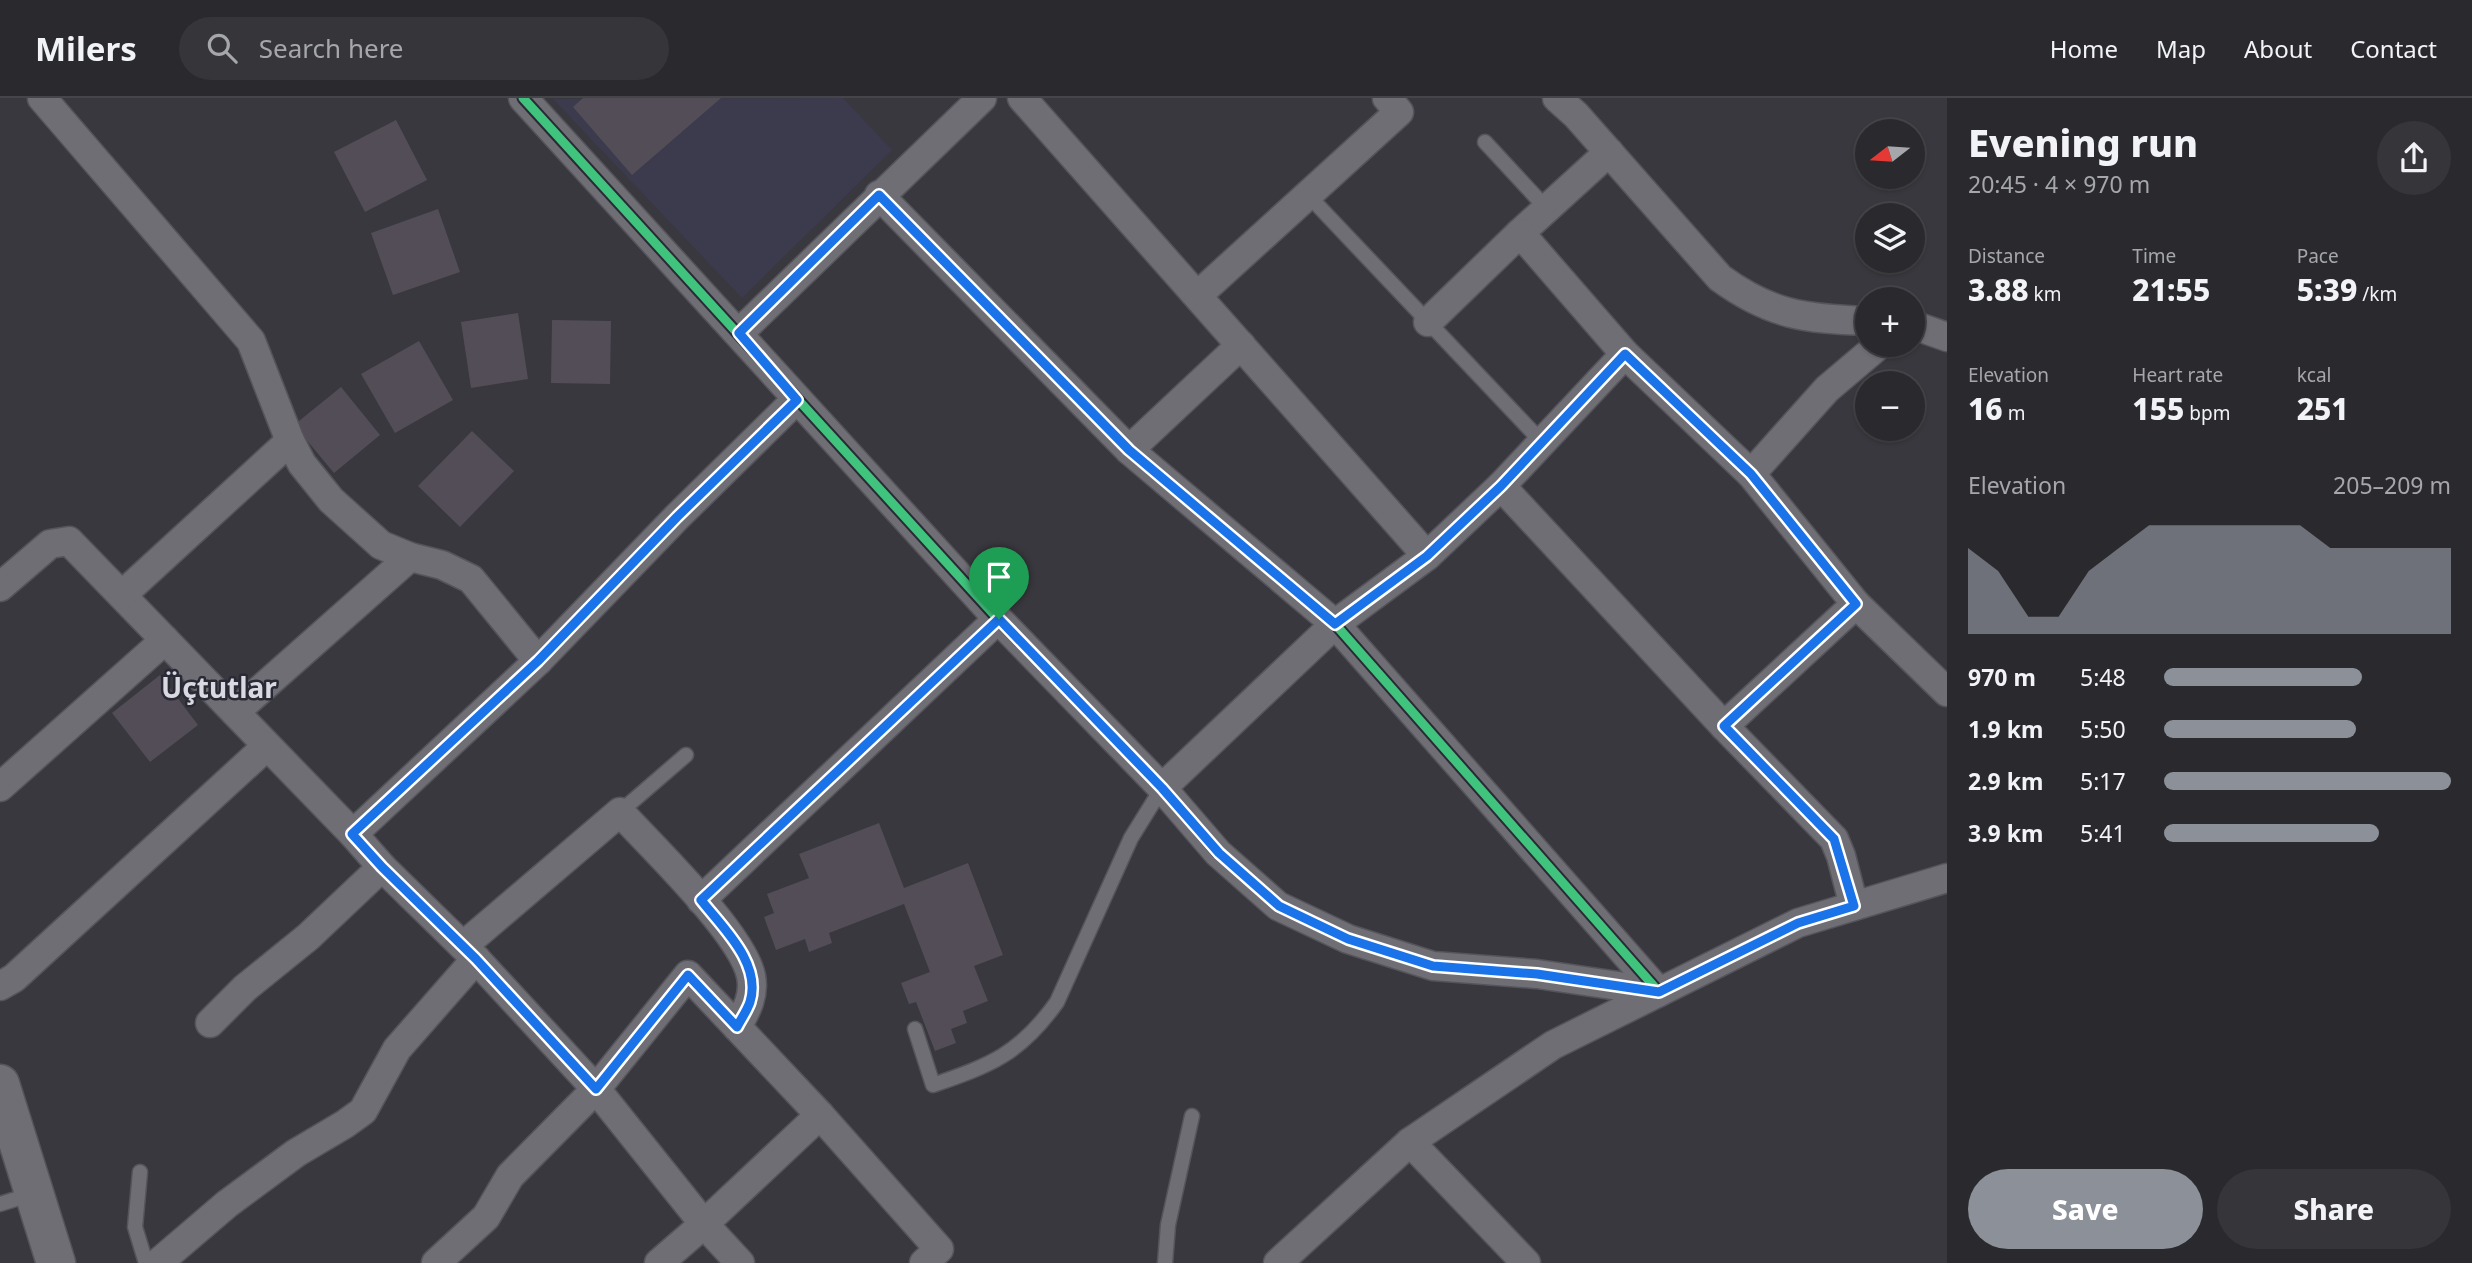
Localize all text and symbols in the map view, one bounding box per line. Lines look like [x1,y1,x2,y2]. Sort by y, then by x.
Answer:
search box [179,17,669,80]
text: Milers [35,26,137,71]
icon: search [203,29,241,67]
text: Search here [259,30,404,66]
text: Home [2050,32,2118,65]
text: Map [2156,32,2206,65]
text: About [2244,32,2312,65]
text: Contact [2350,32,2437,65]
text: Evening run [1968,116,2198,168]
north arrow [1855,119,1925,189]
map controls [1855,119,1925,441]
button: share [2377,121,2451,195]
text: 20:45 · 4 × 970 m [1968,168,2150,200]
button: layers [1855,203,1925,273]
text: Distance [1968,243,2045,269]
text: Time [2132,243,2176,269]
text: Pace [2297,243,2339,269]
text: 3.88 [1968,269,2029,310]
text: 21:55 [2132,269,2210,310]
text: 5:39 [2297,269,2357,310]
text: km [2029,281,2061,307]
text: /km [2357,281,2397,307]
button: + [1855,287,1925,357]
text: Elevation [1968,362,2049,388]
text: Heart rate [2132,362,2223,388]
text: kcal [2297,362,2331,388]
button: − [1855,371,1925,441]
text: 16 [1968,388,2003,429]
text: 155 [2132,388,2184,429]
text: 251 [2297,388,2349,429]
text: m [2003,400,2025,426]
text: bpm [2184,400,2230,426]
text: Elevation [1968,469,2066,501]
text: 205–209 m [2333,469,2451,501]
pin [969,547,1029,619]
icon: arrive [980,558,1018,596]
text: 970 m [1968,661,2036,693]
text: 5:48 [2080,661,2126,693]
district label: Üçtutlar [161,668,277,706]
text: 1.9 km [1968,713,2043,745]
text: 5:50 [2080,713,2126,745]
text: 2.9 km [1968,765,2043,797]
text: 5:17 [2080,765,2126,797]
text: 3.9 km [1968,817,2043,849]
text: 5:41 [2080,817,2126,849]
button: Save [1968,1169,2203,1249]
button: Share [2217,1169,2451,1249]

